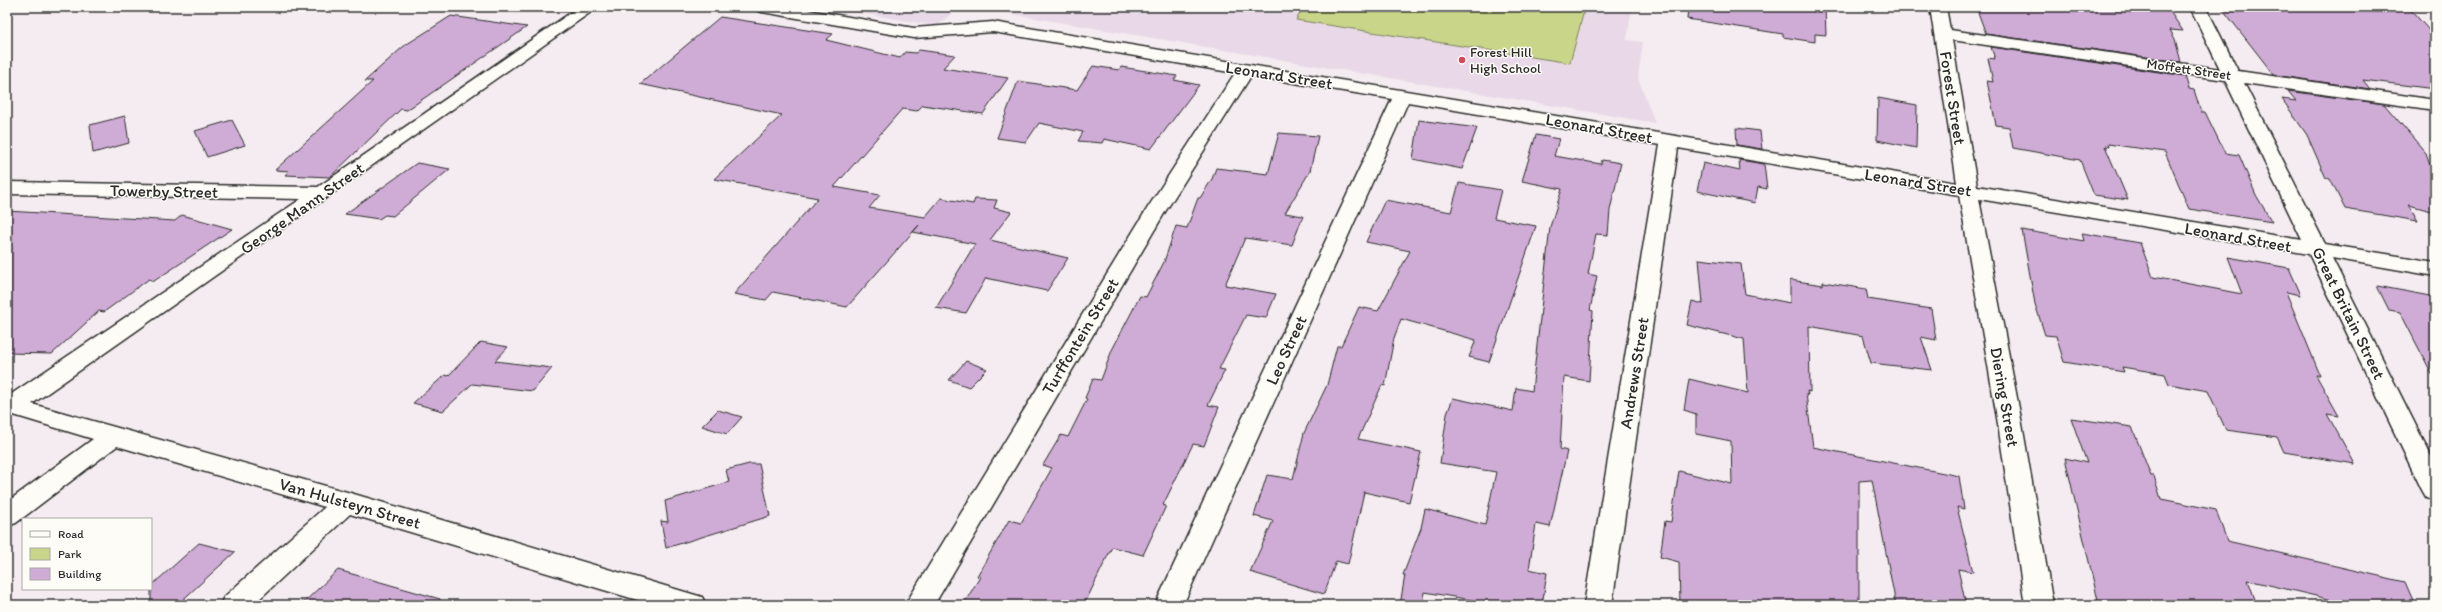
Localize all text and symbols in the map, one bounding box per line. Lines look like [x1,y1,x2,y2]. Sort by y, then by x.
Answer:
place label: Forest Hill High School [1470,44,1541,77]
street label: Forest Street [1936,50,1970,146]
marker: Forest Hill High School [1457,55,1467,65]
street label: Moffett Street [2146,55,2232,84]
street label: Leonard Street [1224,57,1334,93]
street label: Leonard Street [1544,109,1654,147]
street label: George Mann Street [236,158,368,258]
street label: Leonard Street [1863,164,1973,200]
street label: Towerby Street [110,180,218,202]
street label: Leonard Street [2183,218,2293,256]
street label: Great Britain Street [2308,244,2390,383]
street label: Turffontein Street [1037,274,1123,398]
street label: Leo Street [1261,312,1311,388]
street label: Andrews Street [1615,315,1653,430]
street label: Diering Street [1986,345,2024,449]
street label: Van Hulsteyn Street [277,473,423,533]
legend [22,518,152,590]
text: Road [58,527,84,541]
text: Park [58,547,82,561]
text: Building [58,567,102,581]

